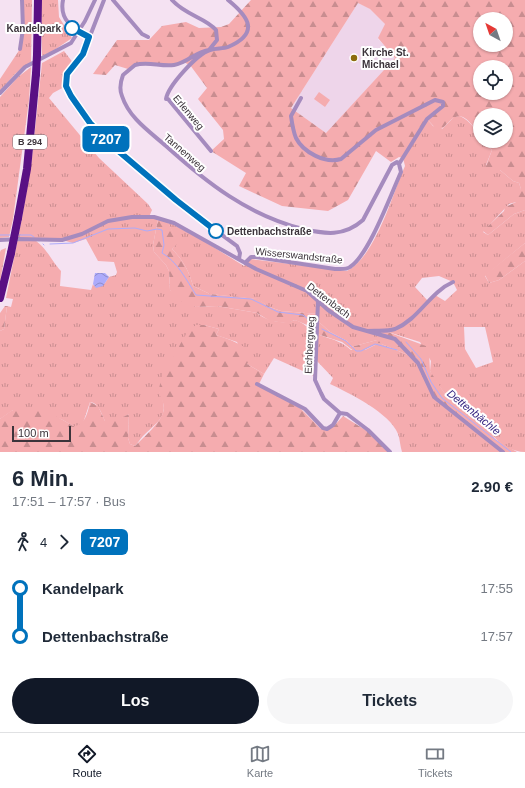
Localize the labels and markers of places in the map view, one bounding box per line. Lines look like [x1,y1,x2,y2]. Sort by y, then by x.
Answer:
marker: Kandelpark [64,20,80,36]
place label: Kandelpark [7,23,61,34]
place label: Kirche St. Michael [362,47,409,70]
marker: Kirche St. Michael [349,53,359,63]
marker: Dettenbachstraße [208,223,224,239]
place label: Dettenbachstraße [227,226,312,237]

